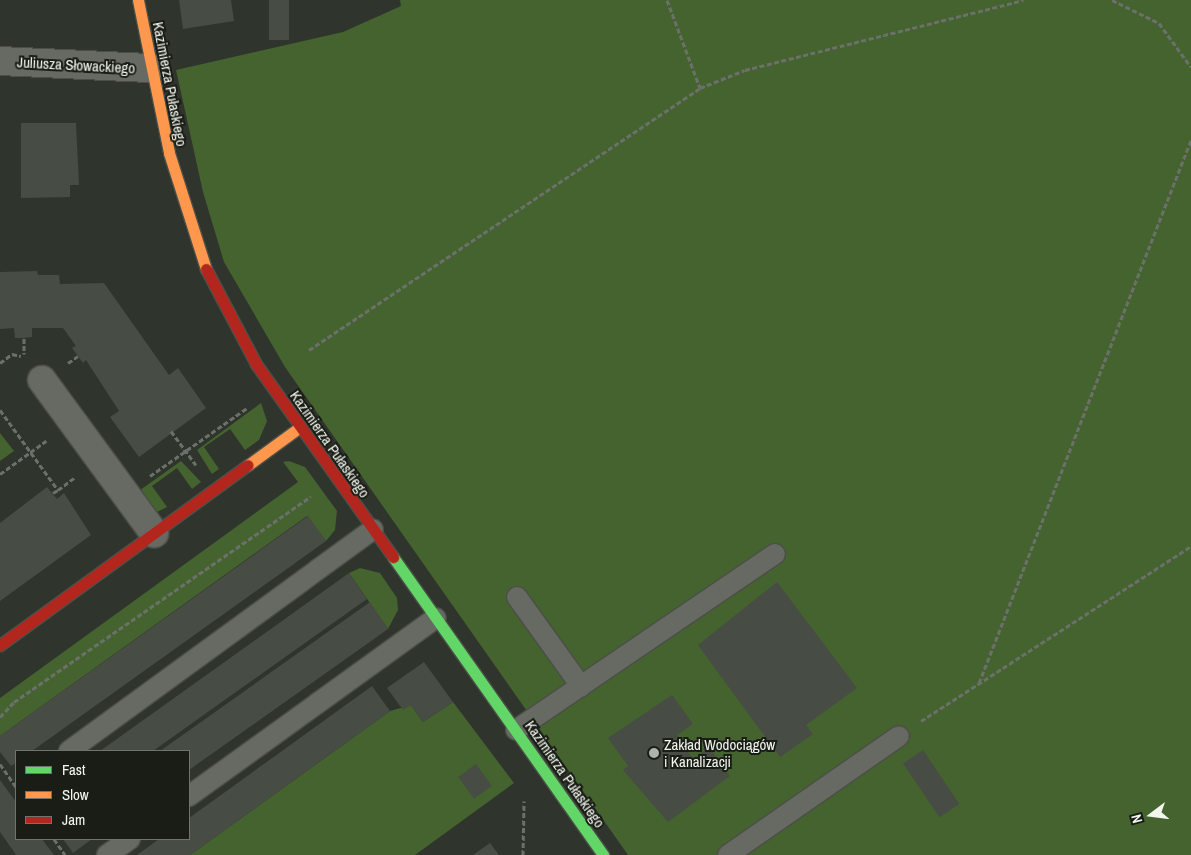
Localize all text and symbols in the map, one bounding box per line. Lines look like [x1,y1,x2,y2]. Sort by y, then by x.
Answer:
street label: Kazimierza Pułaskiego [149,20,191,148]
street label: Juliusza Słowackiego [16,53,136,77]
street label: Kazimierza Pułaskiego [286,387,374,501]
street label: Kazimierza Pułaskiego [521,717,609,831]
place label: Zakład Wodociągów i Kanalizacji [664,735,775,770]
marker: Zakład Wodociągów i Kanalizacji [648,747,660,759]
legend [15,750,190,840]
text: Fast [62,759,85,780]
text: Slow [62,784,89,805]
north arrow [1126,790,1176,840]
text: Jam [62,809,85,830]
text: N [1127,813,1146,825]

